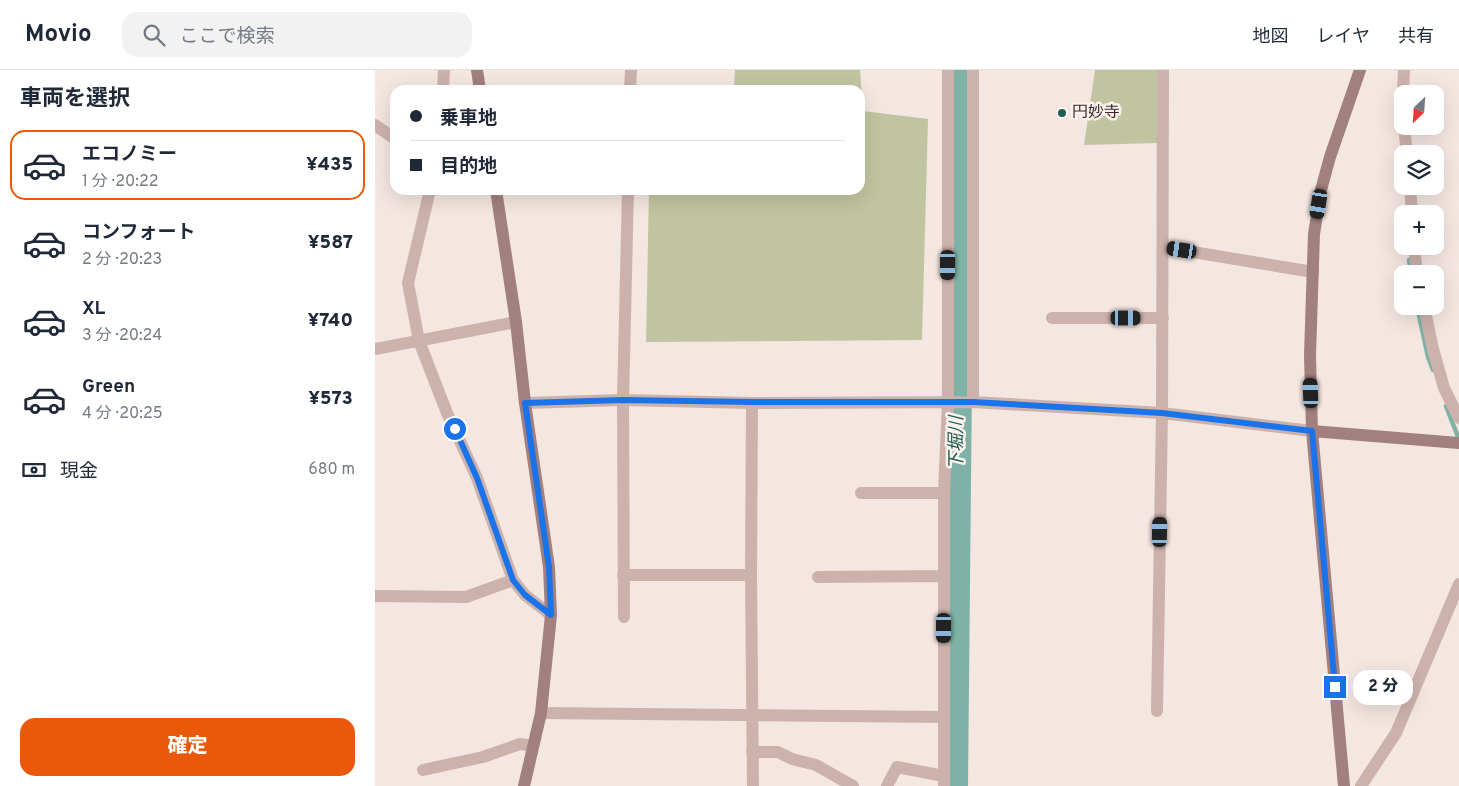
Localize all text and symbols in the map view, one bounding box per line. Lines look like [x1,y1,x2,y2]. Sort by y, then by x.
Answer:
search box [122,12,472,57]
text: Movio [25,20,92,50]
icon: search [140,21,168,49]
text: ここで検索 [180,25,275,49]
text: 地図 [1253,26,1289,49]
text: レイヤ [1317,26,1370,49]
text: 共有 [1398,26,1434,49]
north arrow [1394,85,1444,135]
map controls [1394,85,1444,315]
text: 車両を選択 [20,86,130,113]
place label: 円妙寺 [1072,103,1120,123]
text: 乗車地 [440,107,497,131]
marker: 円妙寺 [1056,107,1068,119]
icon: car [22,143,67,188]
text: エコノミー [82,143,177,167]
button: layers [1394,145,1444,195]
text: ¥435 [306,153,353,177]
text: 目的地 [440,155,497,179]
text: 1 分 · 20:22 [82,172,159,192]
car [1309,188,1328,220]
button: + [1394,205,1444,255]
icon: car [22,221,67,266]
text: コンフォート [82,221,195,245]
text: ¥587 [308,231,353,255]
car [1166,240,1197,260]
text: 2 分 · 20:23 [82,250,162,270]
car [940,250,955,280]
button: − [1394,265,1444,315]
text: XL [82,297,105,321]
icon: car [22,299,67,344]
text: ¥740 [307,309,353,333]
car [1111,311,1141,326]
text: 3 分 · 20:24 [82,326,162,346]
text: Green [82,375,135,399]
icon: car [22,377,67,422]
car [1302,378,1319,408]
text: ¥573 [308,387,353,411]
text: 4 分 · 20:25 [82,404,163,424]
water label: 下堀川 [946,414,969,470]
route start [444,418,466,440]
icon: cash [20,456,48,484]
text: 現金 [60,460,98,484]
text: 680 m [308,460,355,480]
car [1152,517,1167,547]
car [936,613,951,643]
callout: 2 分 [1353,670,1413,704]
route end [1324,676,1346,698]
text: 2 分 [1368,677,1398,697]
button: 確定 [20,718,355,776]

